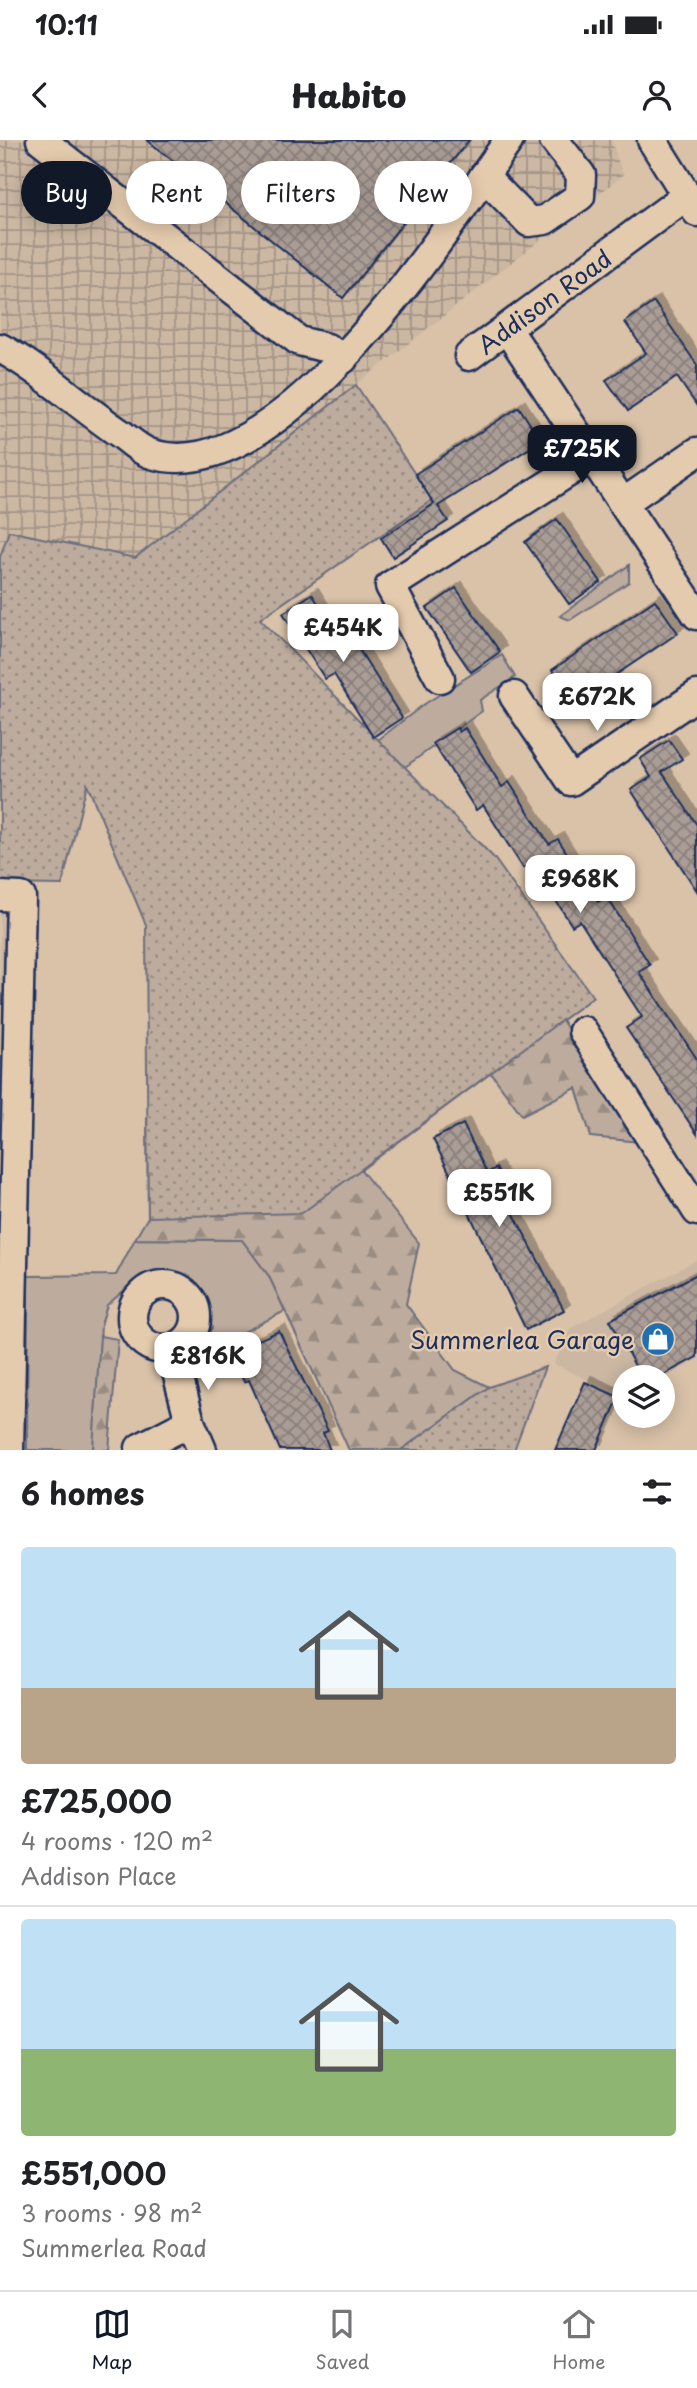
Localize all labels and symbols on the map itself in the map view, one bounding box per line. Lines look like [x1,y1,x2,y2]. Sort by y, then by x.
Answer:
street label: Addison Road [469,240,619,362]
pin: £725K [533,426,631,485]
pin: £454K [294,604,392,664]
pin: £672K [548,674,646,733]
pin: £968K [531,856,629,915]
pin: £551K [450,1170,548,1229]
shop icon: Summerlea Garage [639,1320,677,1358]
place label: Summerlea Garage [410,1321,634,1357]
pin: £816K [159,1332,257,1392]

